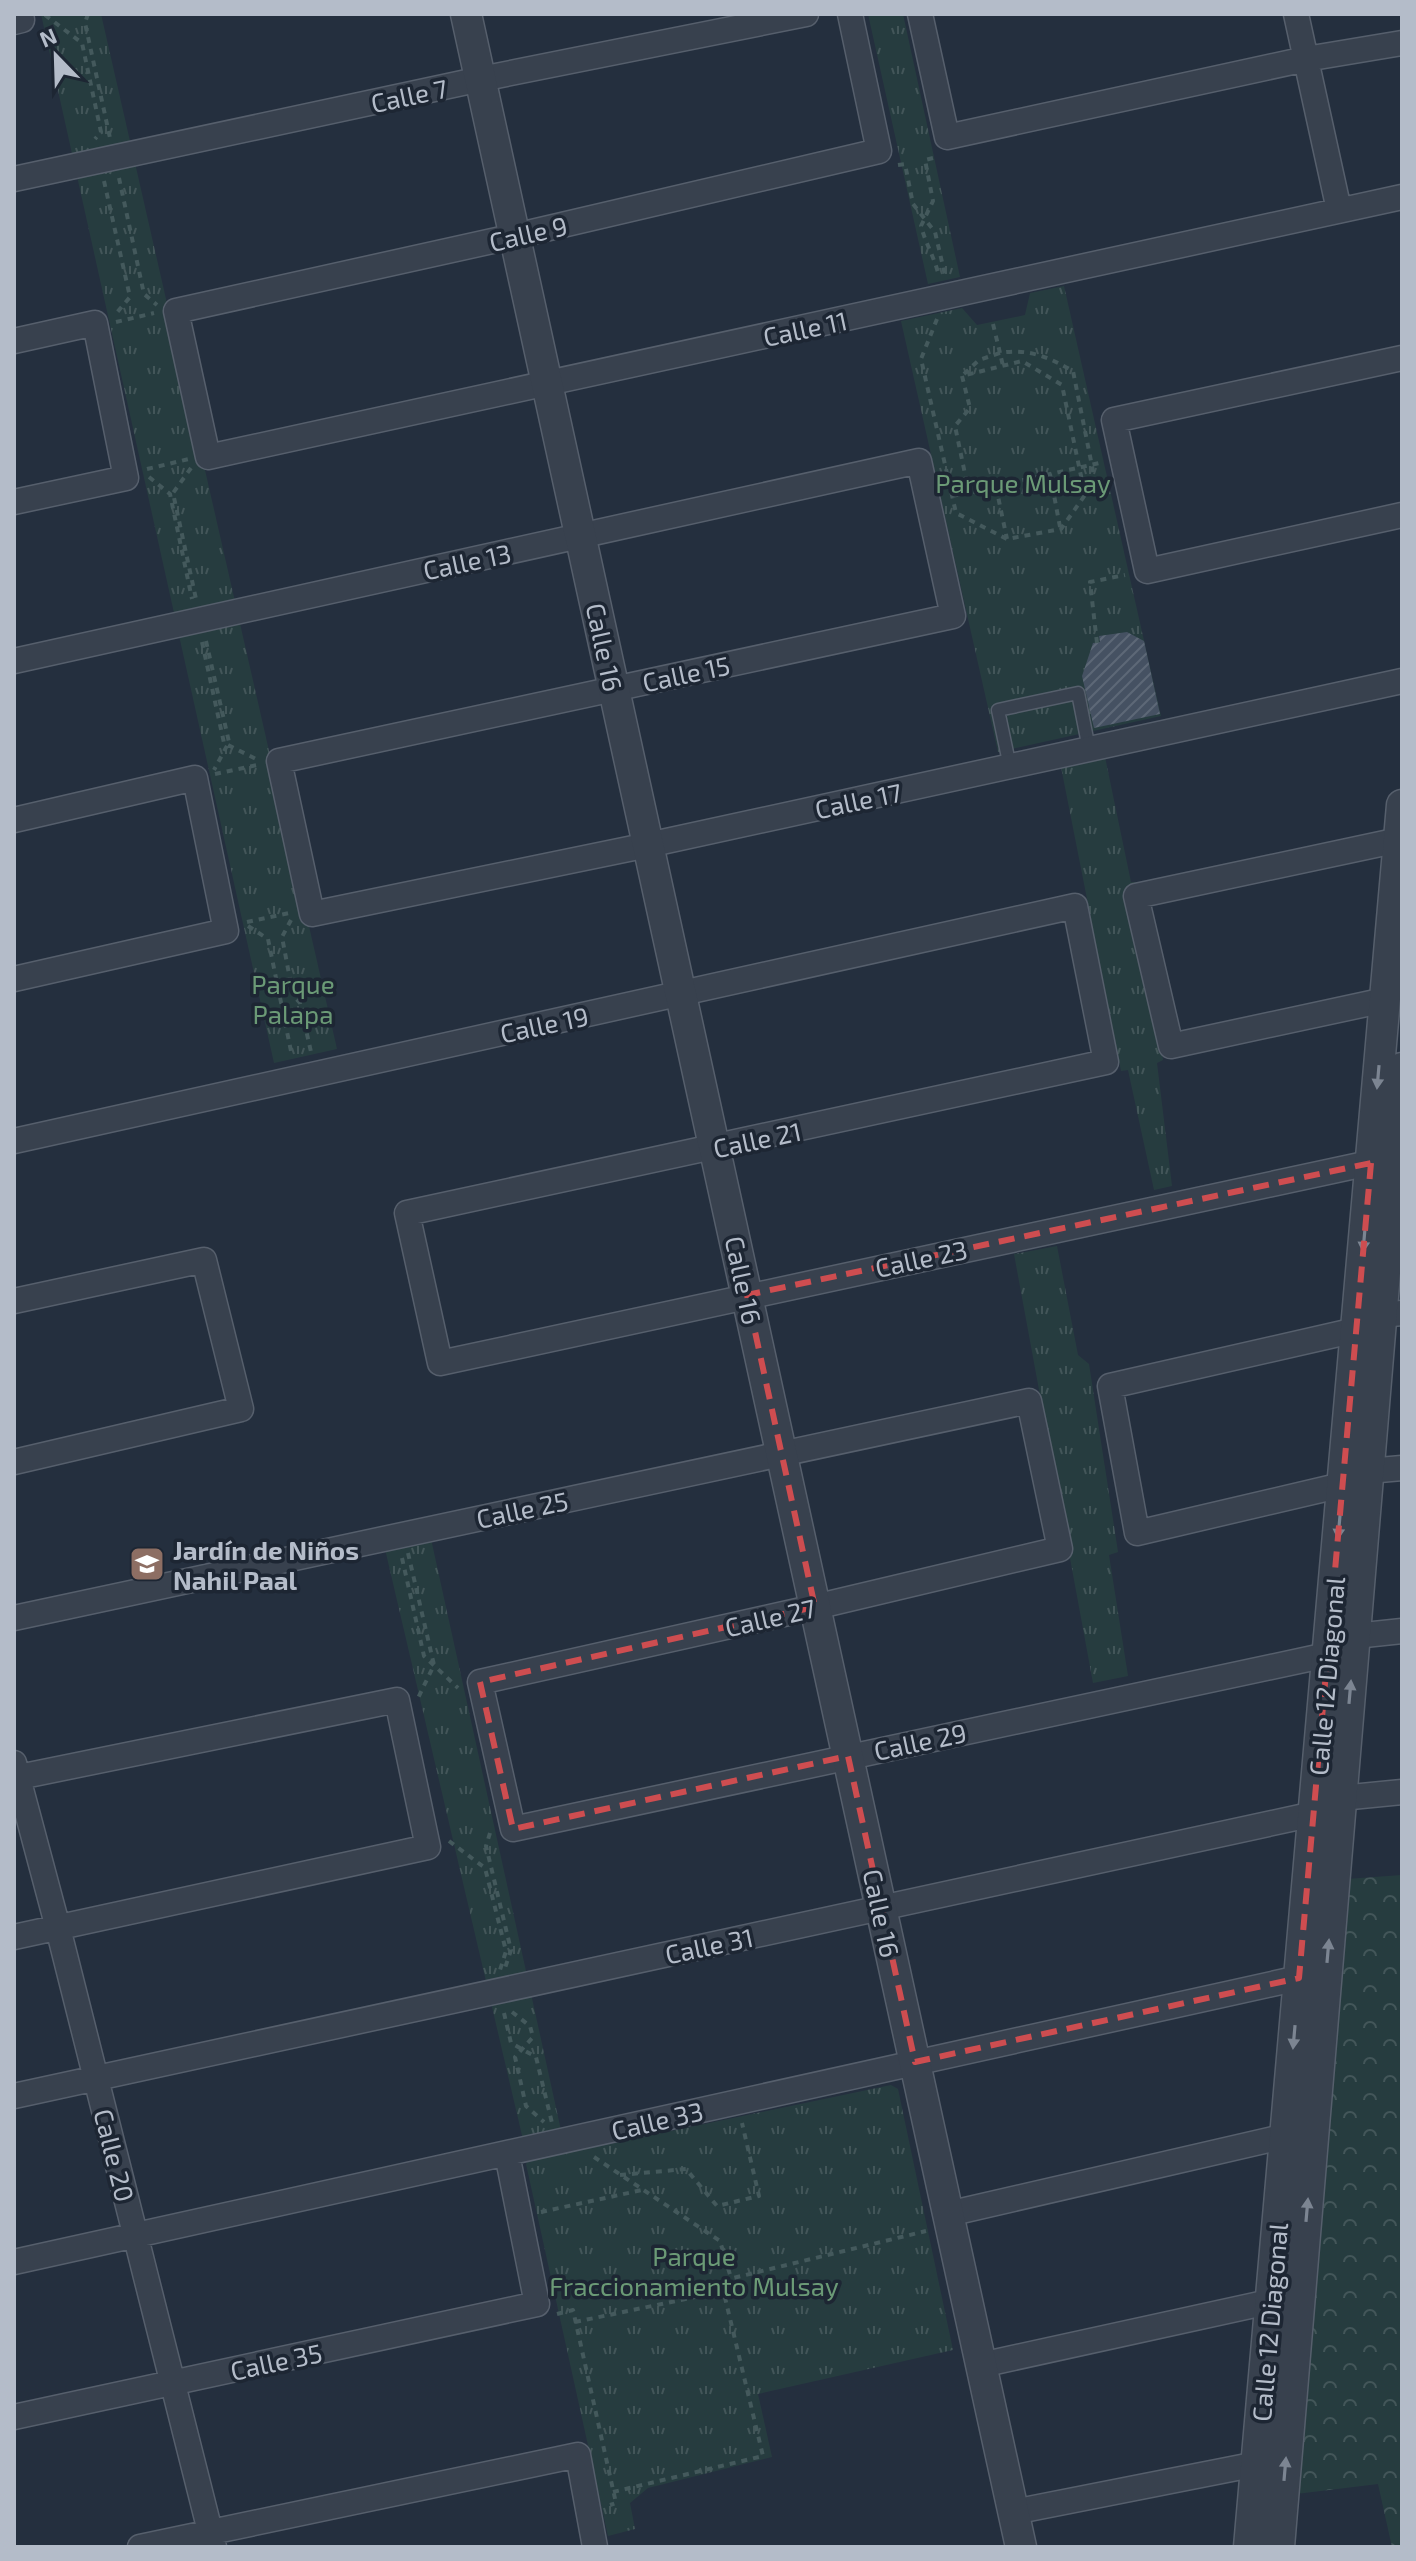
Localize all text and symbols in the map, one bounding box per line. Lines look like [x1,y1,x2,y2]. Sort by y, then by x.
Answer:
north arrow [16,16,96,96]
text: N [35,22,60,52]
street label: Calle 7 [368,72,450,118]
street label: Calle 9 [486,209,570,257]
street label: Calle 11 [760,304,850,352]
park label: Parque Mulsay [935,467,1111,498]
street label: Calle 13 [420,537,514,585]
street label: Calle 16 [581,600,629,694]
street label: Calle 15 [639,649,733,697]
street label: Calle 17 [812,776,904,824]
park label: Parque Palapa [251,968,335,1029]
street label: Calle 19 [497,1000,591,1048]
one-way arrow [1371,1065,1384,1090]
street label: Calle 21 [710,1115,804,1163]
one-way arrow [1357,1228,1370,1253]
street label: Calle 16 [720,1233,768,1327]
street label: Calle 23 [872,1233,970,1283]
street label: Calle 25 [473,1484,571,1534]
one-way arrow [1332,1515,1345,1540]
place label: Jardín de Niños Nahil Paal [173,1534,359,1595]
school or university icon: Jardín de Niños Nahil Paal [128,1545,166,1583]
street label: Calle 12 Diagonal [1302,1575,1350,1777]
street label: Calle 27 [722,1592,818,1642]
one-way arrow [1344,1679,1357,1704]
street label: Calle 29 [871,1716,969,1766]
street label: Calle 16 [858,1866,906,1960]
street label: Calle 31 [662,1921,756,1969]
one-way arrow [1322,1938,1335,1963]
one-way arrow [1287,2025,1300,2050]
street label: Calle 33 [608,2094,706,2146]
street label: Calle 20 [89,2105,141,2205]
one-way arrow [1301,2197,1314,2222]
street label: Calle 12 Diagonal [1245,2221,1293,2423]
park label: Parque Fraccionamiento Mulsay [549,2240,839,2301]
street label: Calle 35 [227,2336,325,2386]
one-way arrow [1279,2456,1292,2481]

